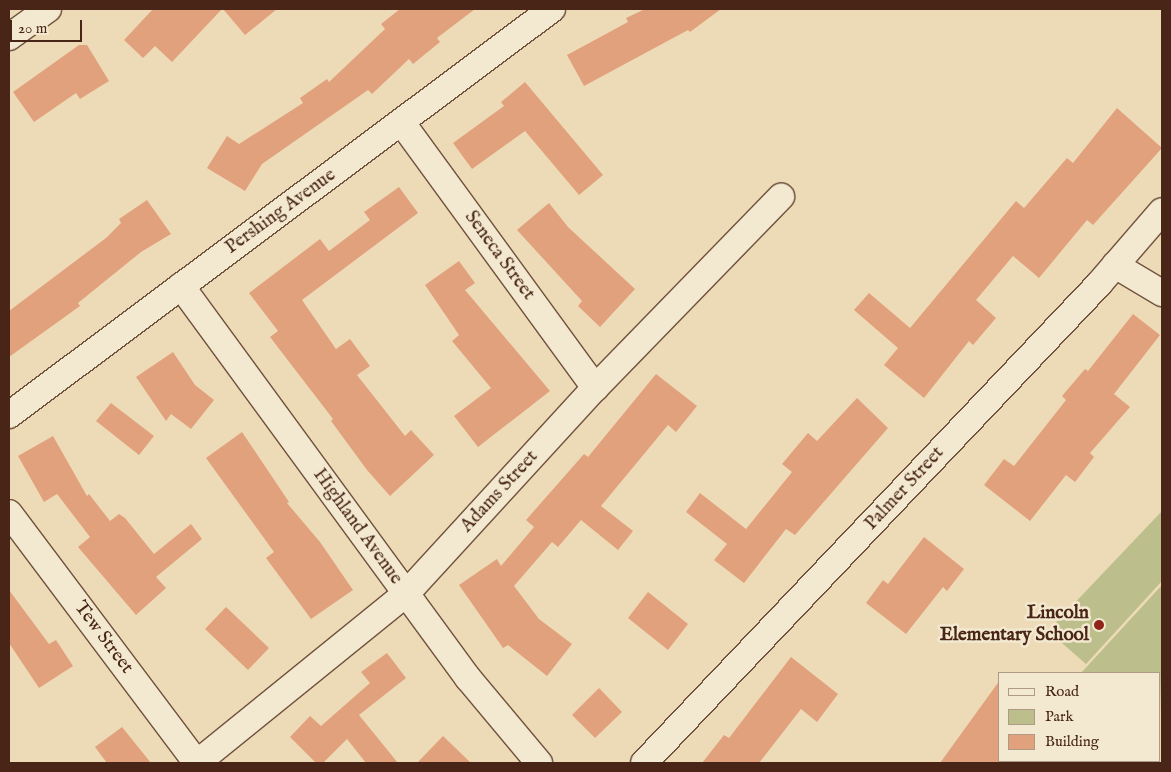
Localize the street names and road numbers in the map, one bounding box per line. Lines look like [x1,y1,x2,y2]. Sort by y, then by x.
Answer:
street label: Pershing Avenue [221,164,341,260]
street label: Seneca Street [459,207,539,305]
street label: Palmer Street [861,442,949,536]
street label: Adams Street [456,446,544,538]
street label: Highland Avenue [307,465,407,589]
street label: Tew Street [68,597,138,679]

